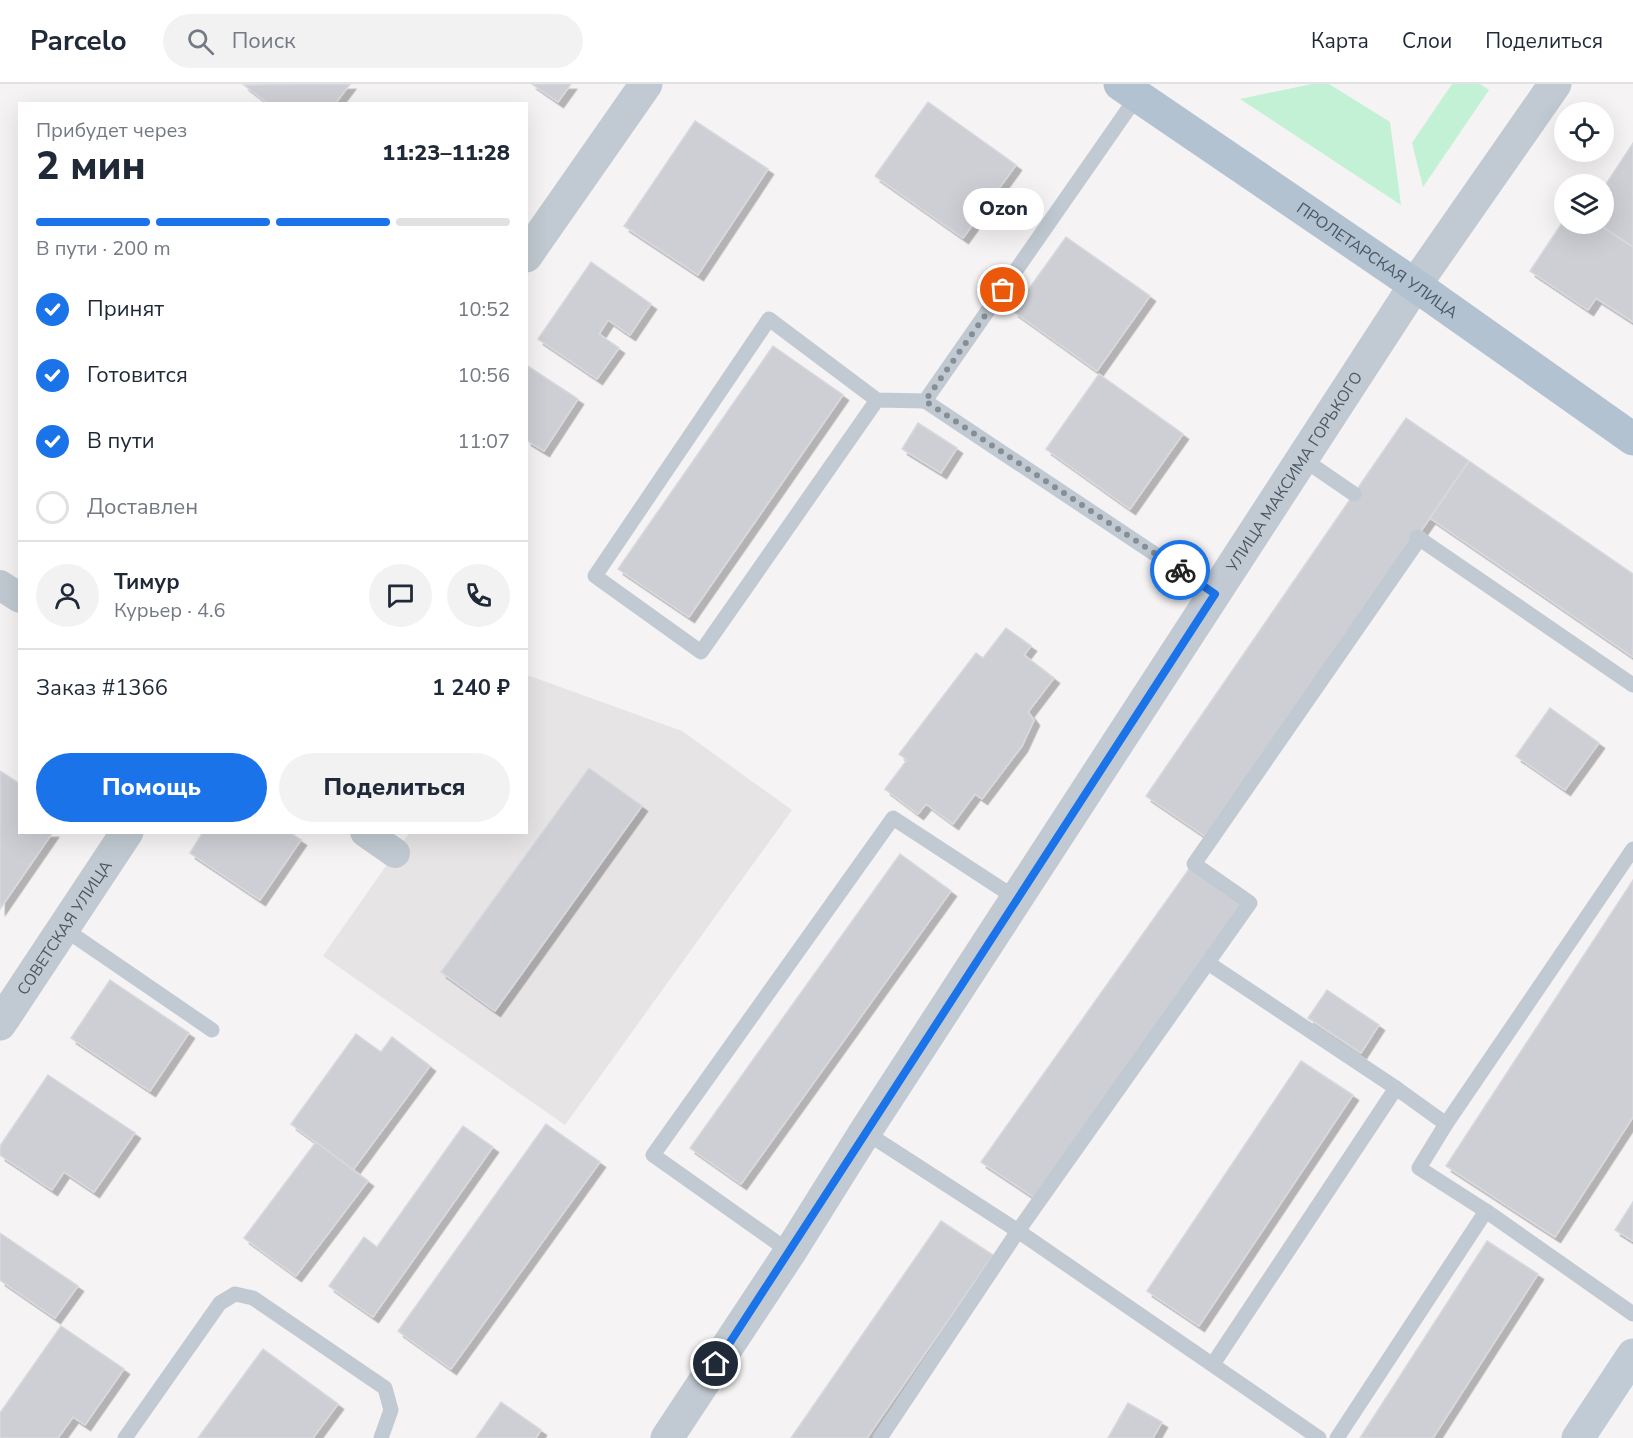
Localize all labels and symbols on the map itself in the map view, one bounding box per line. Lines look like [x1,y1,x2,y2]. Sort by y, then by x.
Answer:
callout: Ozon [962,188,1044,230]
street label: ПРОЛЕТАРСКАЯ УЛИЦА [1292,198,1462,324]
pin [977,264,1028,315]
street label: УЛИЦА МАКСИМА ГОРЬКОГО [1221,368,1368,577]
courier [1150,540,1210,600]
street label: СОВЕТСКАЯ УЛИЦА [12,856,118,1000]
pin [690,1338,741,1389]

